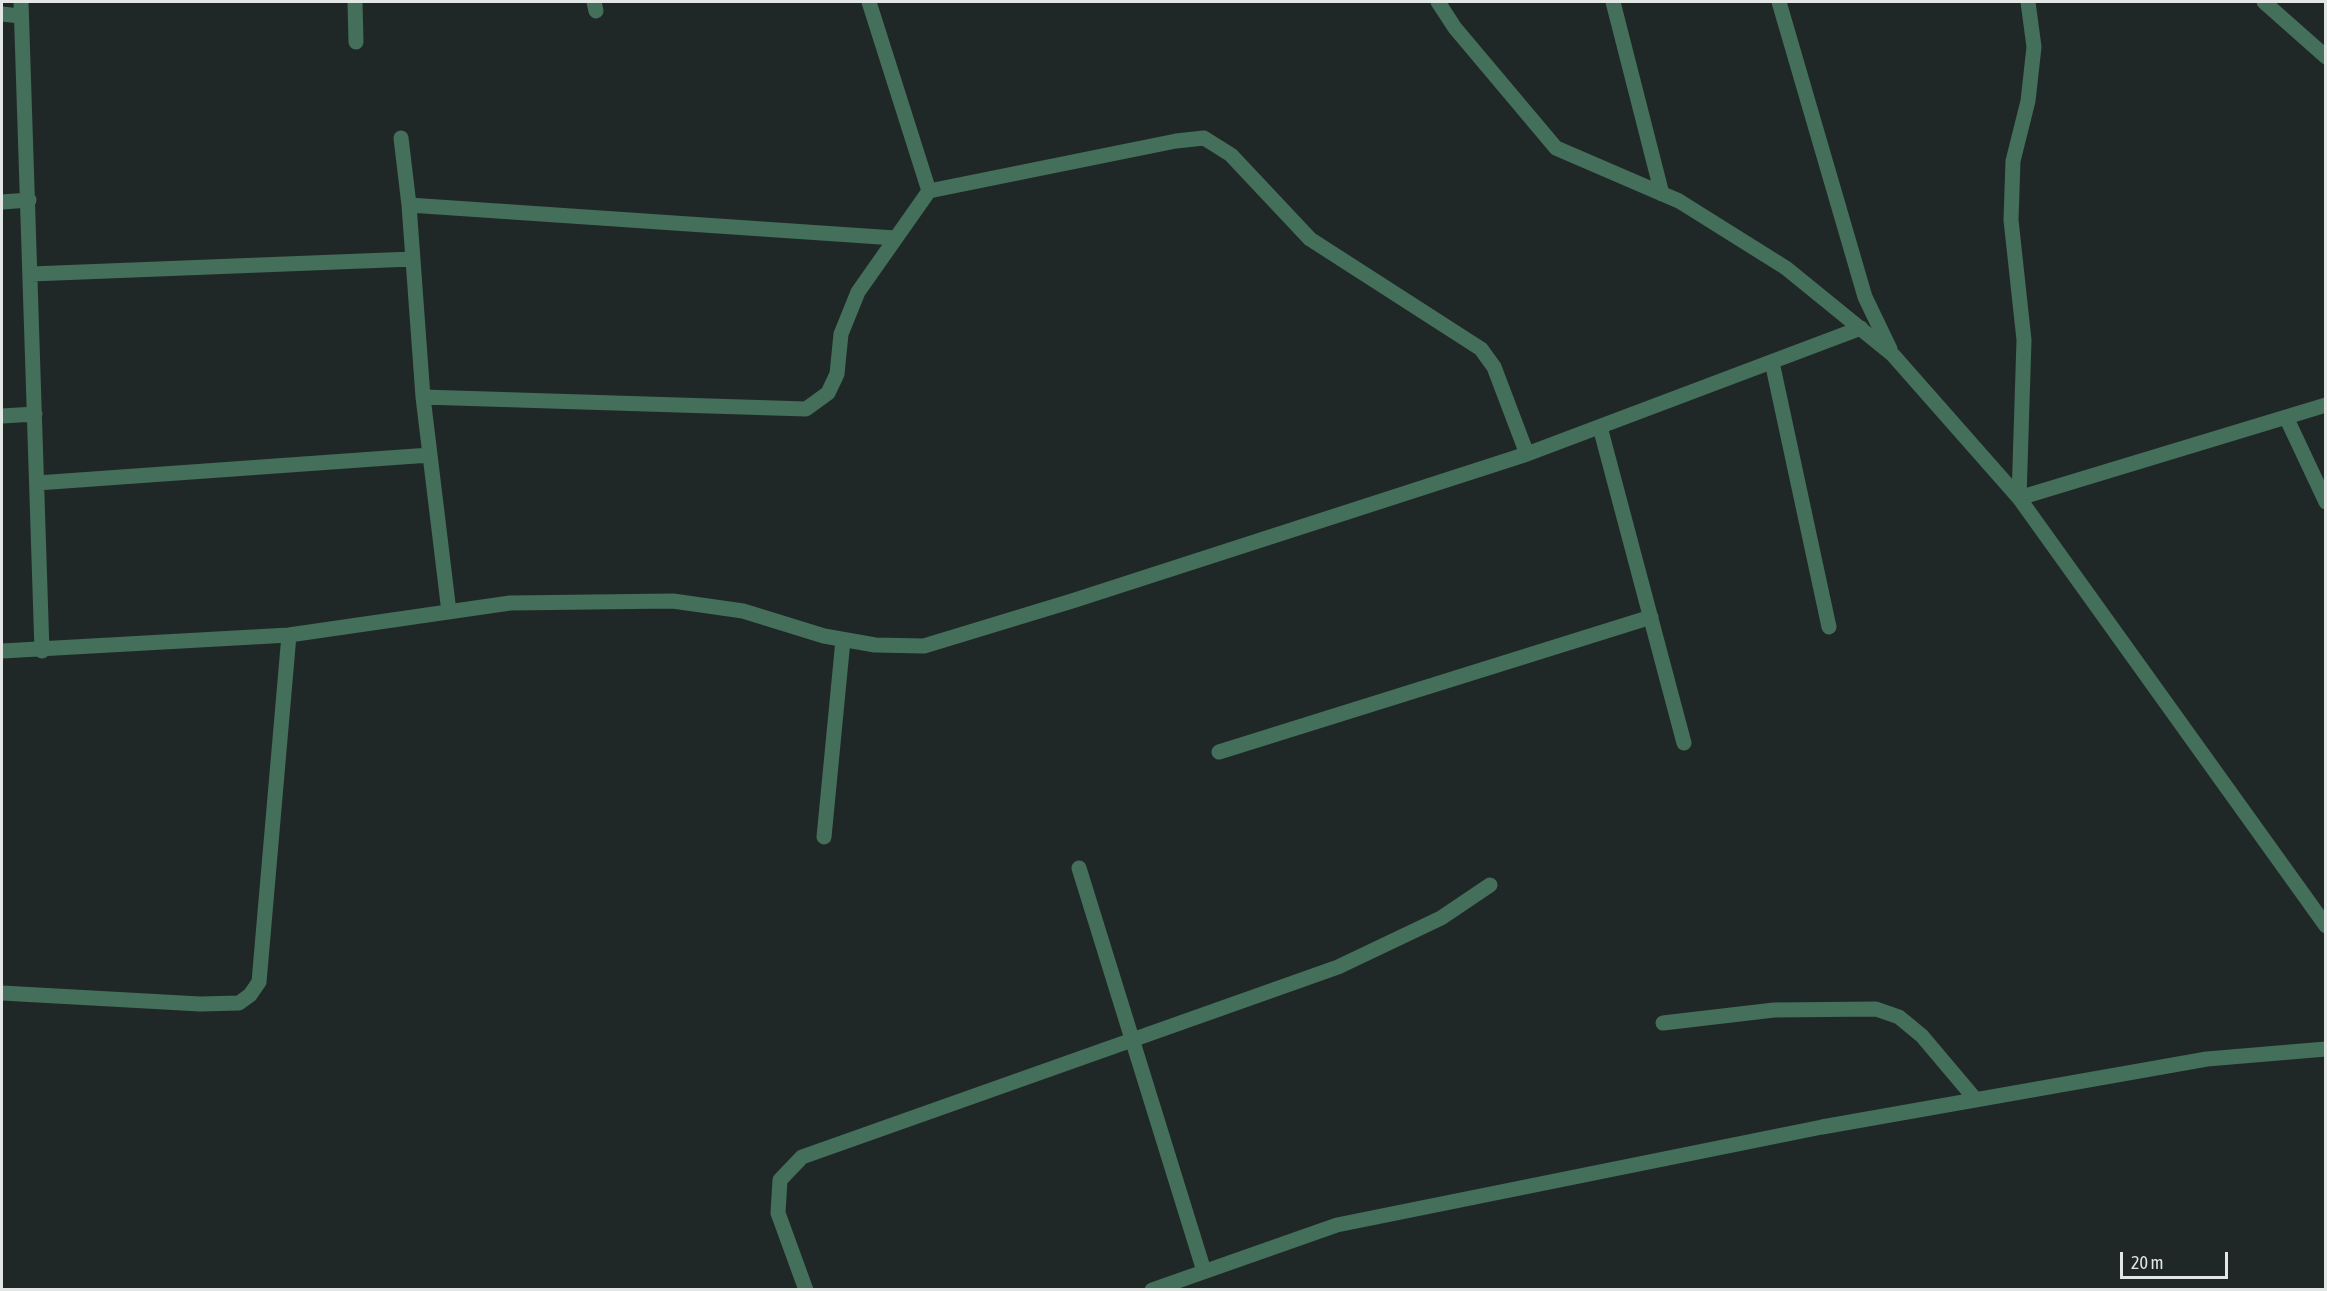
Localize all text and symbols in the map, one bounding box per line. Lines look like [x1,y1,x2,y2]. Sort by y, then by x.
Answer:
scale bar [2123,1240,2231,1278]
text: 20 m [2131,1252,2163,1273]

